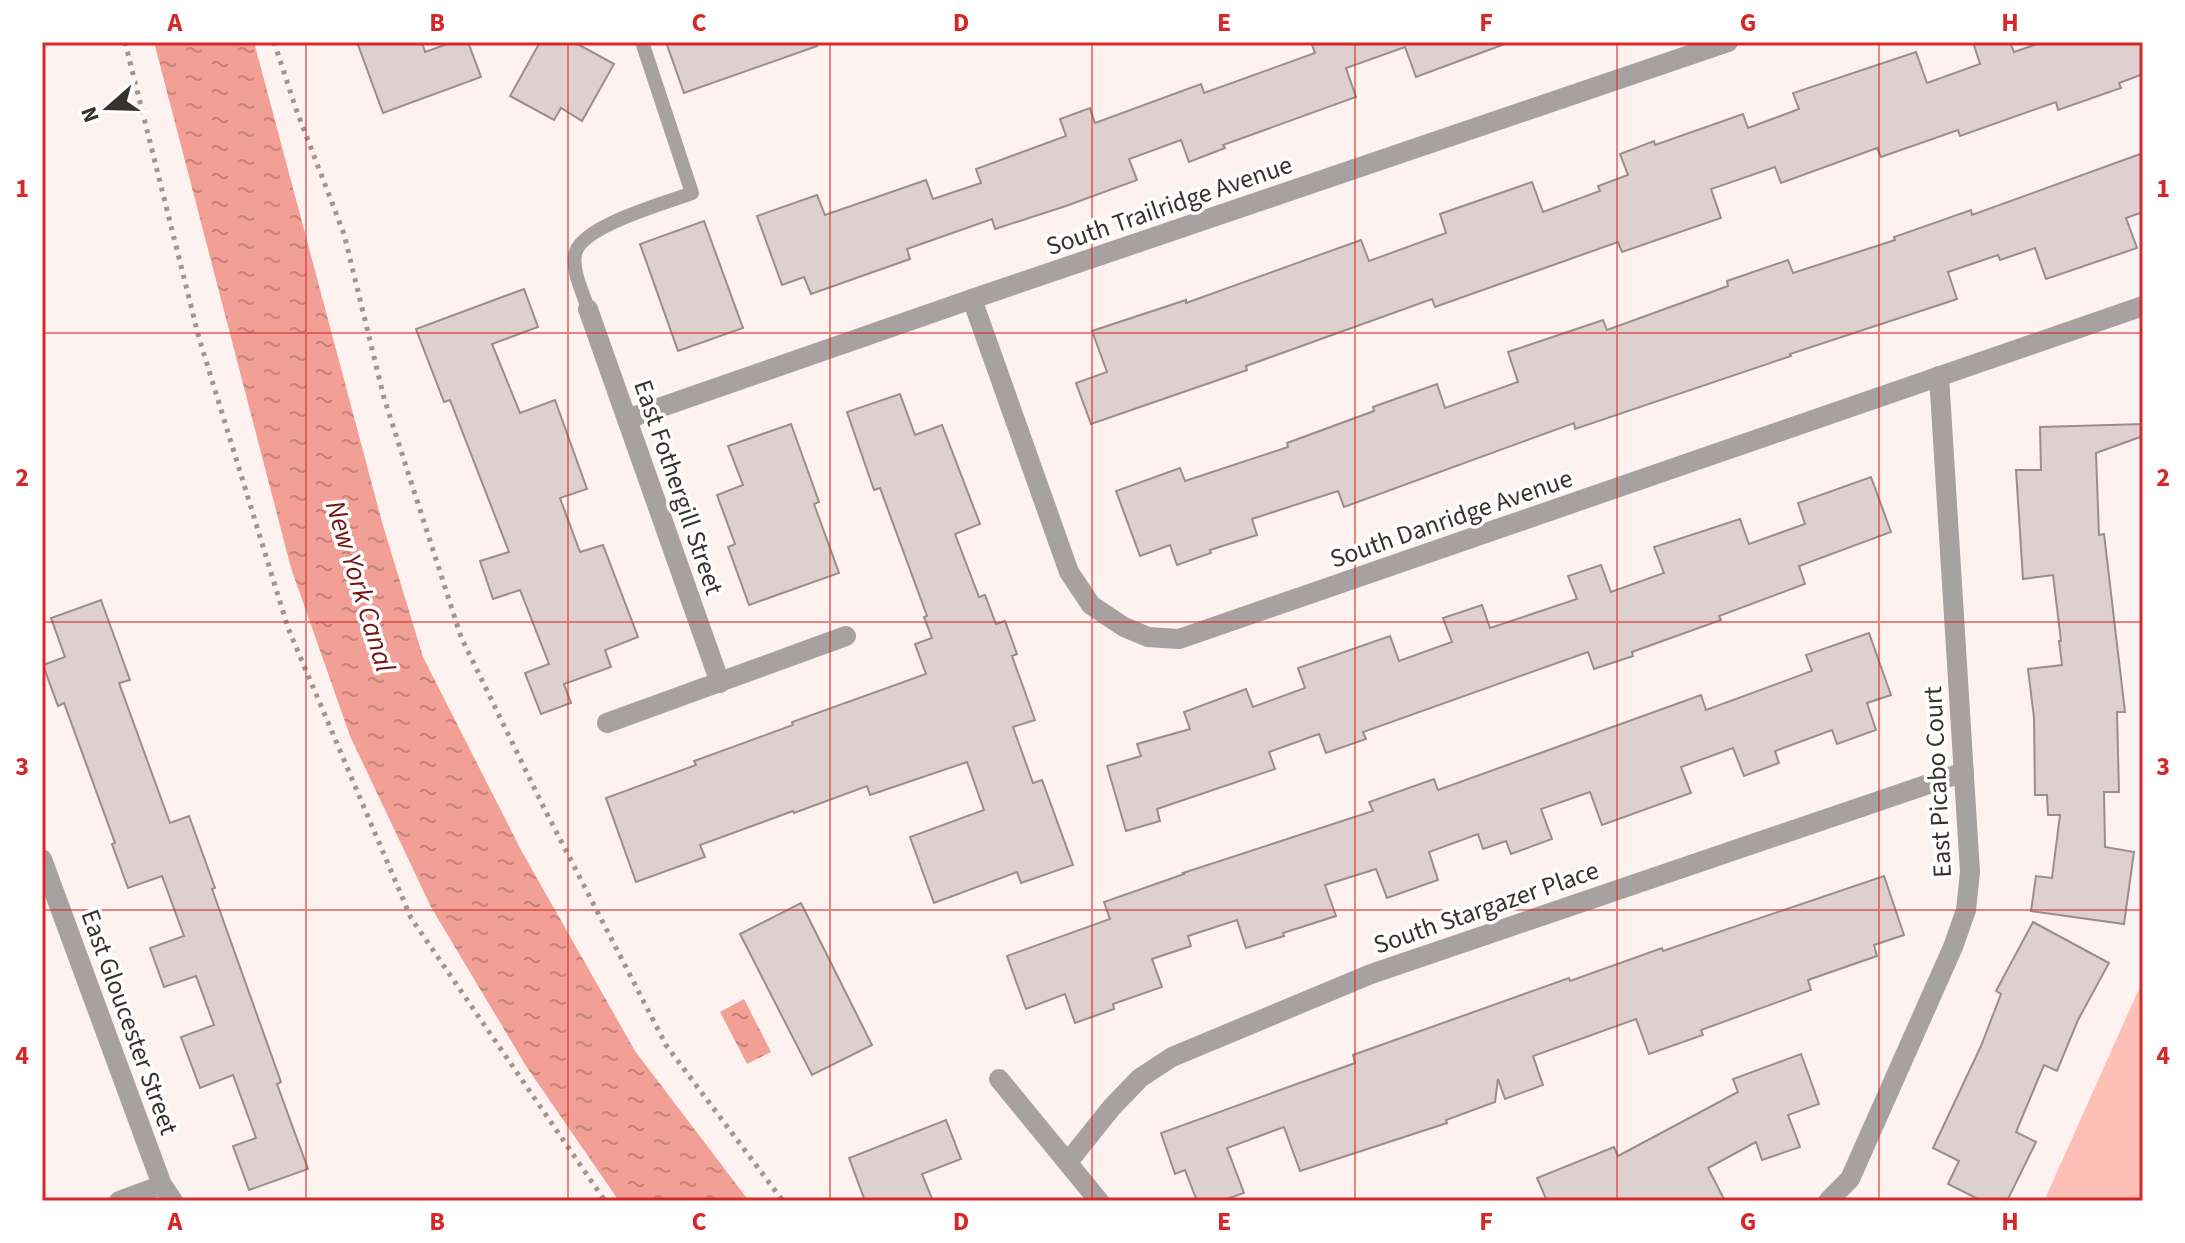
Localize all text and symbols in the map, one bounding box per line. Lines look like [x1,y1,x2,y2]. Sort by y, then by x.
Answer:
text: A [167,4,184,41]
text: B [429,4,445,41]
text: C [691,4,707,41]
text: D [953,4,969,41]
text: E [1217,4,1231,41]
text: F [1479,4,1493,41]
text: G [1740,4,1756,41]
text: H [2001,4,2019,41]
north arrow [68,68,148,148]
text: N [73,102,108,127]
street label: South Trailridge Avenue [1041,146,1297,265]
text: 1 [15,170,29,207]
text: 1 [2156,170,2170,207]
street label: East Fothergill Street [624,375,733,600]
text: 2 [15,459,29,496]
text: 2 [2156,459,2170,496]
street label: South Danridge Avenue [1325,460,1577,577]
water label: New York Canal [315,495,405,677]
street label: East Picabo Court [1914,685,1961,879]
text: 3 [15,748,29,785]
text: 3 [2156,748,2170,785]
street label: South Stargazer Place [1369,852,1604,963]
street label: East Gloucester Street [72,904,188,1140]
text: 4 [15,1037,29,1074]
text: 4 [2156,1037,2170,1074]
text: A [167,1203,184,1240]
text: B [429,1203,445,1240]
text: C [691,1203,707,1240]
text: D [953,1203,969,1240]
text: E [1217,1203,1231,1240]
text: F [1479,1203,1493,1240]
text: G [1740,1203,1756,1240]
text: H [2001,1203,2019,1240]

